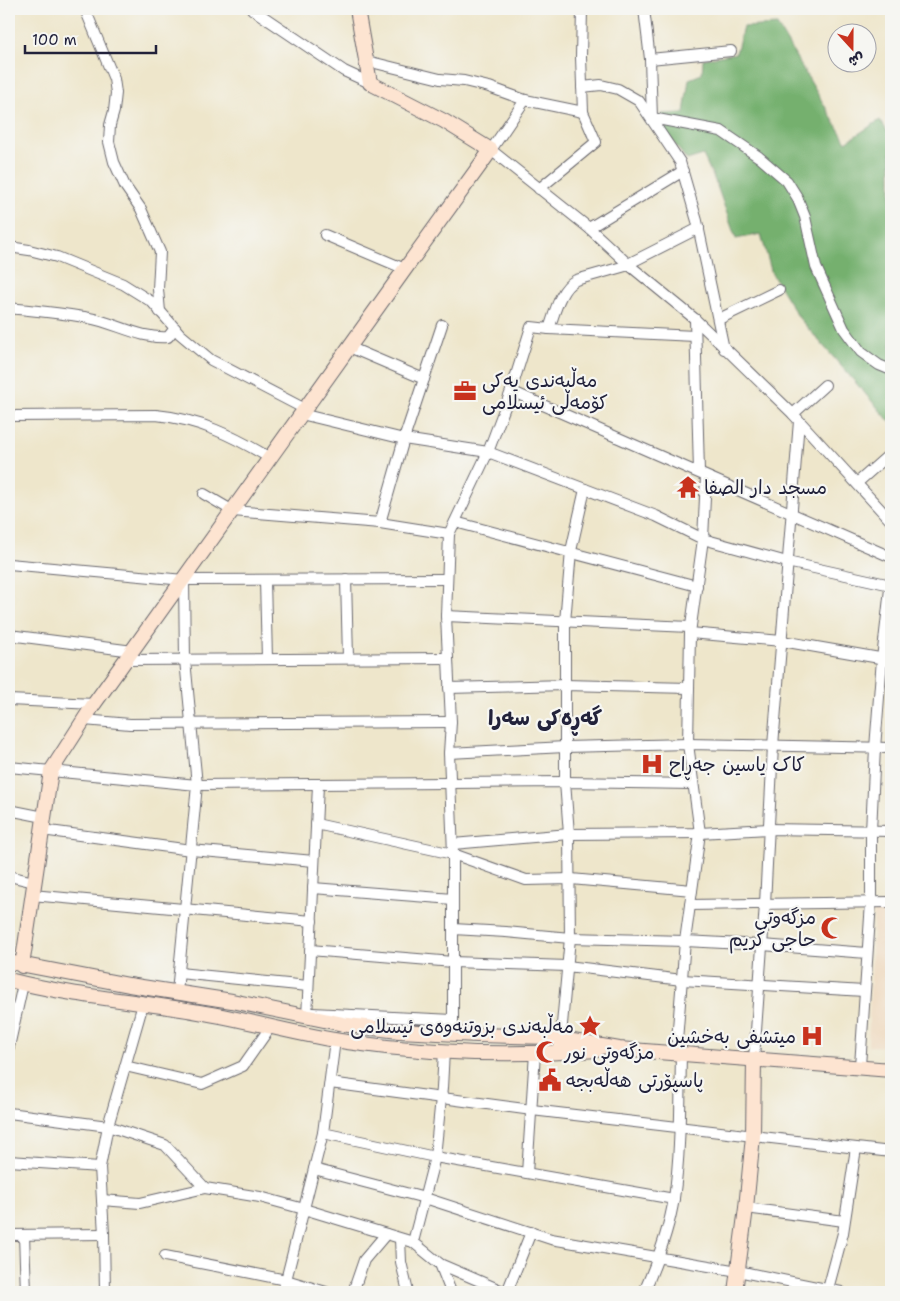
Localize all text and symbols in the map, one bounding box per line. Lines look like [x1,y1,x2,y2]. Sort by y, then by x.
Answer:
scale bar [25,22,156,54]
north arrow [828,22,878,72]
text: 100 m [32,30,77,50]
text: ش [846,49,867,71]
place label: مەڵبەندی یەکی کۆمەڵی ئیسلامی [482,367,608,415]
office icon: مەڵبەندی یەکی کۆمەڵی ئیسلامی [452,378,478,404]
temple icon: مسجد دار الصفا [675,474,701,500]
place label: مسجد دار الصفا [704,475,827,500]
district label: گەڕەکی سەرا [488,704,603,736]
hospital icon: کاک یاسین جەڕاح [639,751,665,777]
place label: کاک یاسین جەڕاح [669,752,805,781]
place label: مزگە‌وتی حاجی كریم [729,905,816,954]
mosque icon: مزگە‌وتی حاجی كریم [819,915,845,941]
place label: مەڵبەندی بزوتنەوەی ئیسلامی [350,1013,574,1039]
place icon: مەڵبەندی بزوتنەوەی ئیسلامی [577,1013,603,1039]
hospital icon: میتشفی بەخشین [799,1023,825,1049]
place label: میتشفی بەخشین [667,1024,796,1049]
mosque icon: مزگەوتی نور [534,1039,560,1065]
place label: مزگەوتی نور [563,1040,654,1065]
public building icon: پاسپۆرتی هەڵەبجە [537,1067,563,1093]
place label: پاسپۆرتی هەڵەبجە [566,1067,704,1093]

